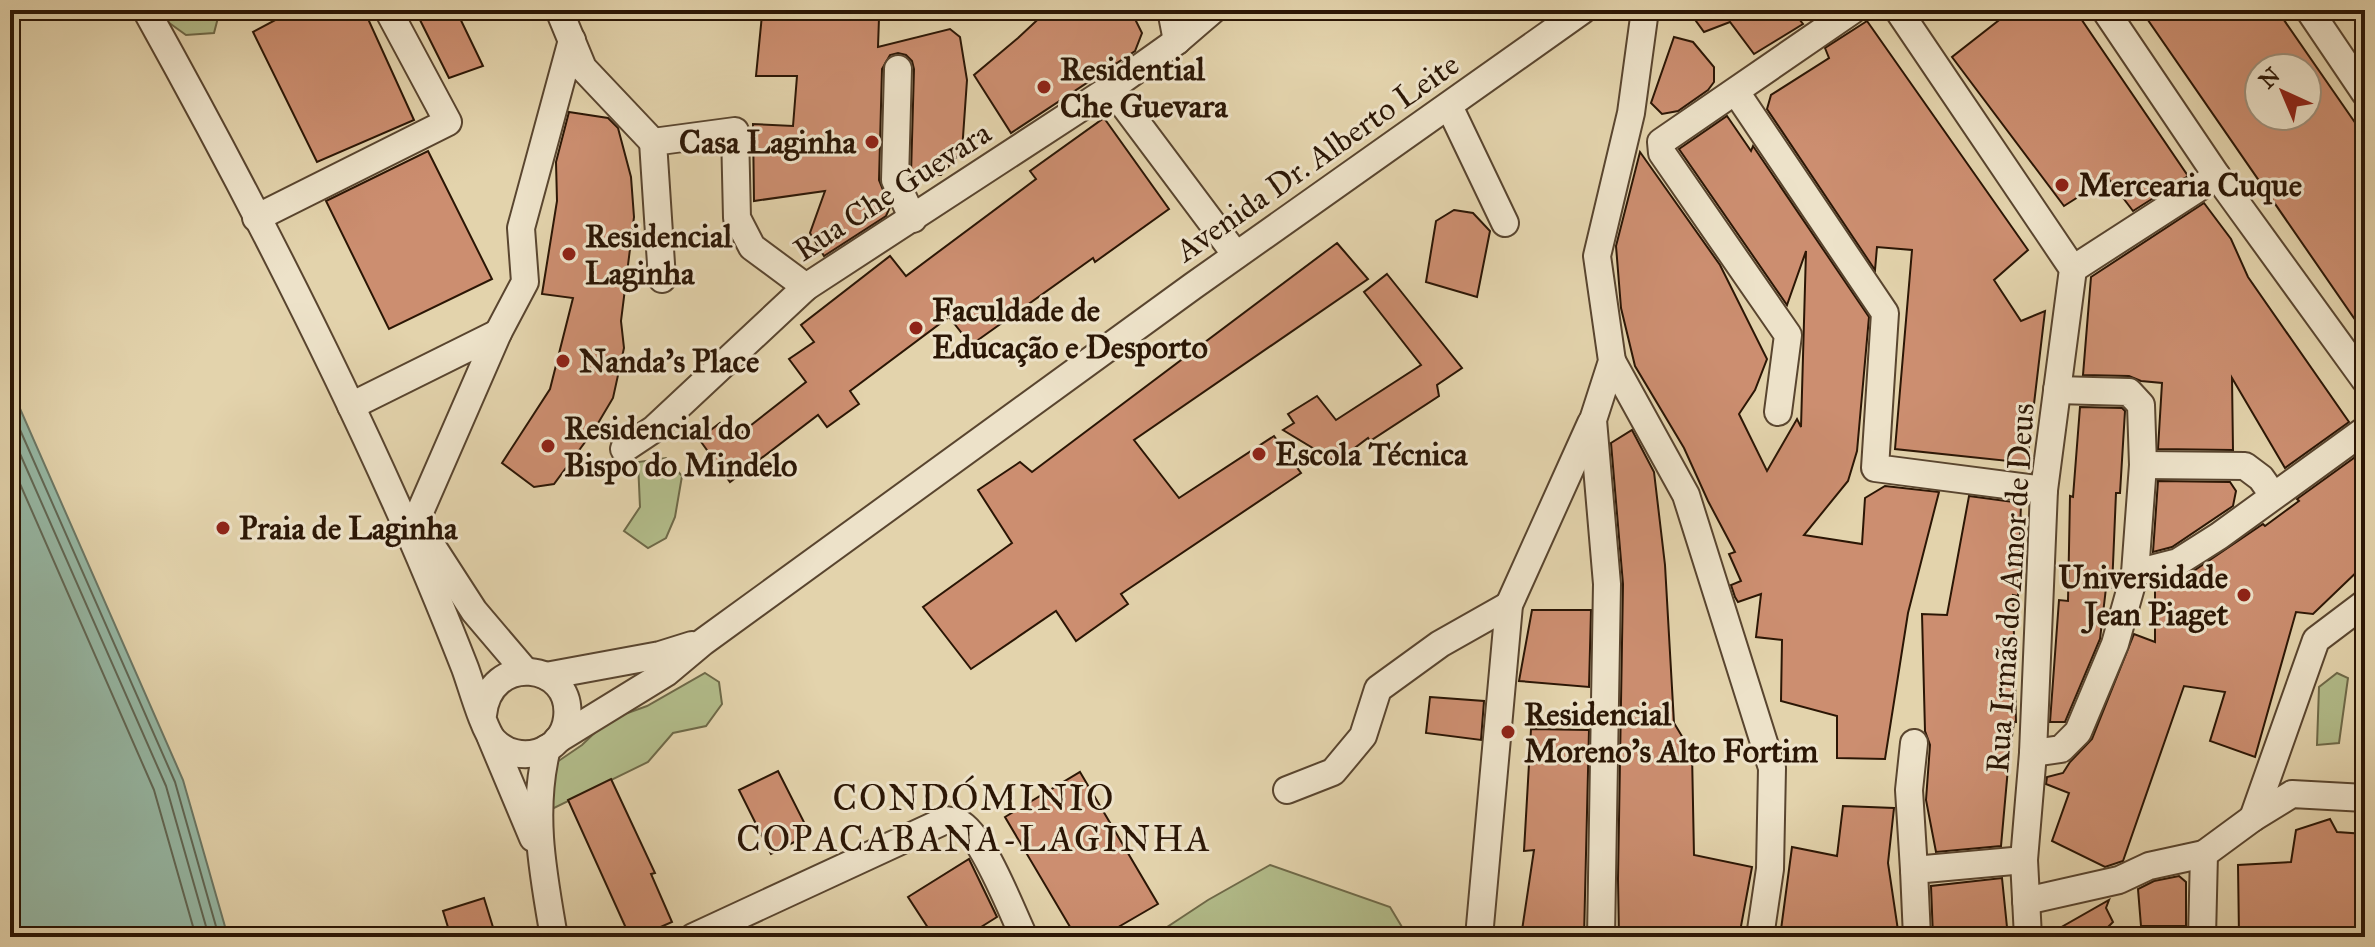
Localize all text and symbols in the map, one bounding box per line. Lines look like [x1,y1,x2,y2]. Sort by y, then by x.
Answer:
street label: Avenida Dr. Alberto Leite [1166,45,1467,271]
place label: Residential Che Guevara [1060,50,1229,126]
north arrow [2243,52,2323,132]
text: N [2253,62,2286,94]
marker: Residential Che Guevara [1035,78,1053,96]
street label: Rua Che Guevara [786,113,999,270]
place label: Casa Laginha [679,123,857,162]
marker: Casa Laginha [863,133,881,151]
place label: Mercearia Cuque [2078,166,2302,205]
marker: Mercearia Cuque [2053,176,2071,194]
place label: Residencial Laginha [585,217,734,293]
marker: Residencial Laginha [560,245,578,263]
place label: Faculdade de Educação e Desporto [932,291,1208,368]
marker: Faculdade de Educação e Desporto [907,319,925,337]
place label: Nanda’s Place [579,342,759,381]
marker: Nanda’s Place [554,352,572,370]
street label: Rua Irmãs do Amor de Deus [1978,402,2043,774]
place label: Residencial do Bispo do Mindelo [564,409,797,485]
place label: Escola Técnica [1275,435,1469,474]
marker: Residencial do Bispo do Mindelo [539,437,557,455]
marker: Escola Técnica [1250,445,1268,463]
place label: Praia de Laginha [239,509,459,548]
marker: Praia de Laginha [214,519,232,537]
place label: Universidade Jean Piaget [2058,558,2229,634]
marker: Universidade Jean Piaget [2235,586,2253,604]
place label: Residencial Moreno's Alto Fortim [1524,695,1818,771]
marker: Residencial Moreno's Alto Fortim [1499,723,1517,741]
district label: CONDÓMINIO COPACABANA-LAGINHA [736,775,1212,861]

